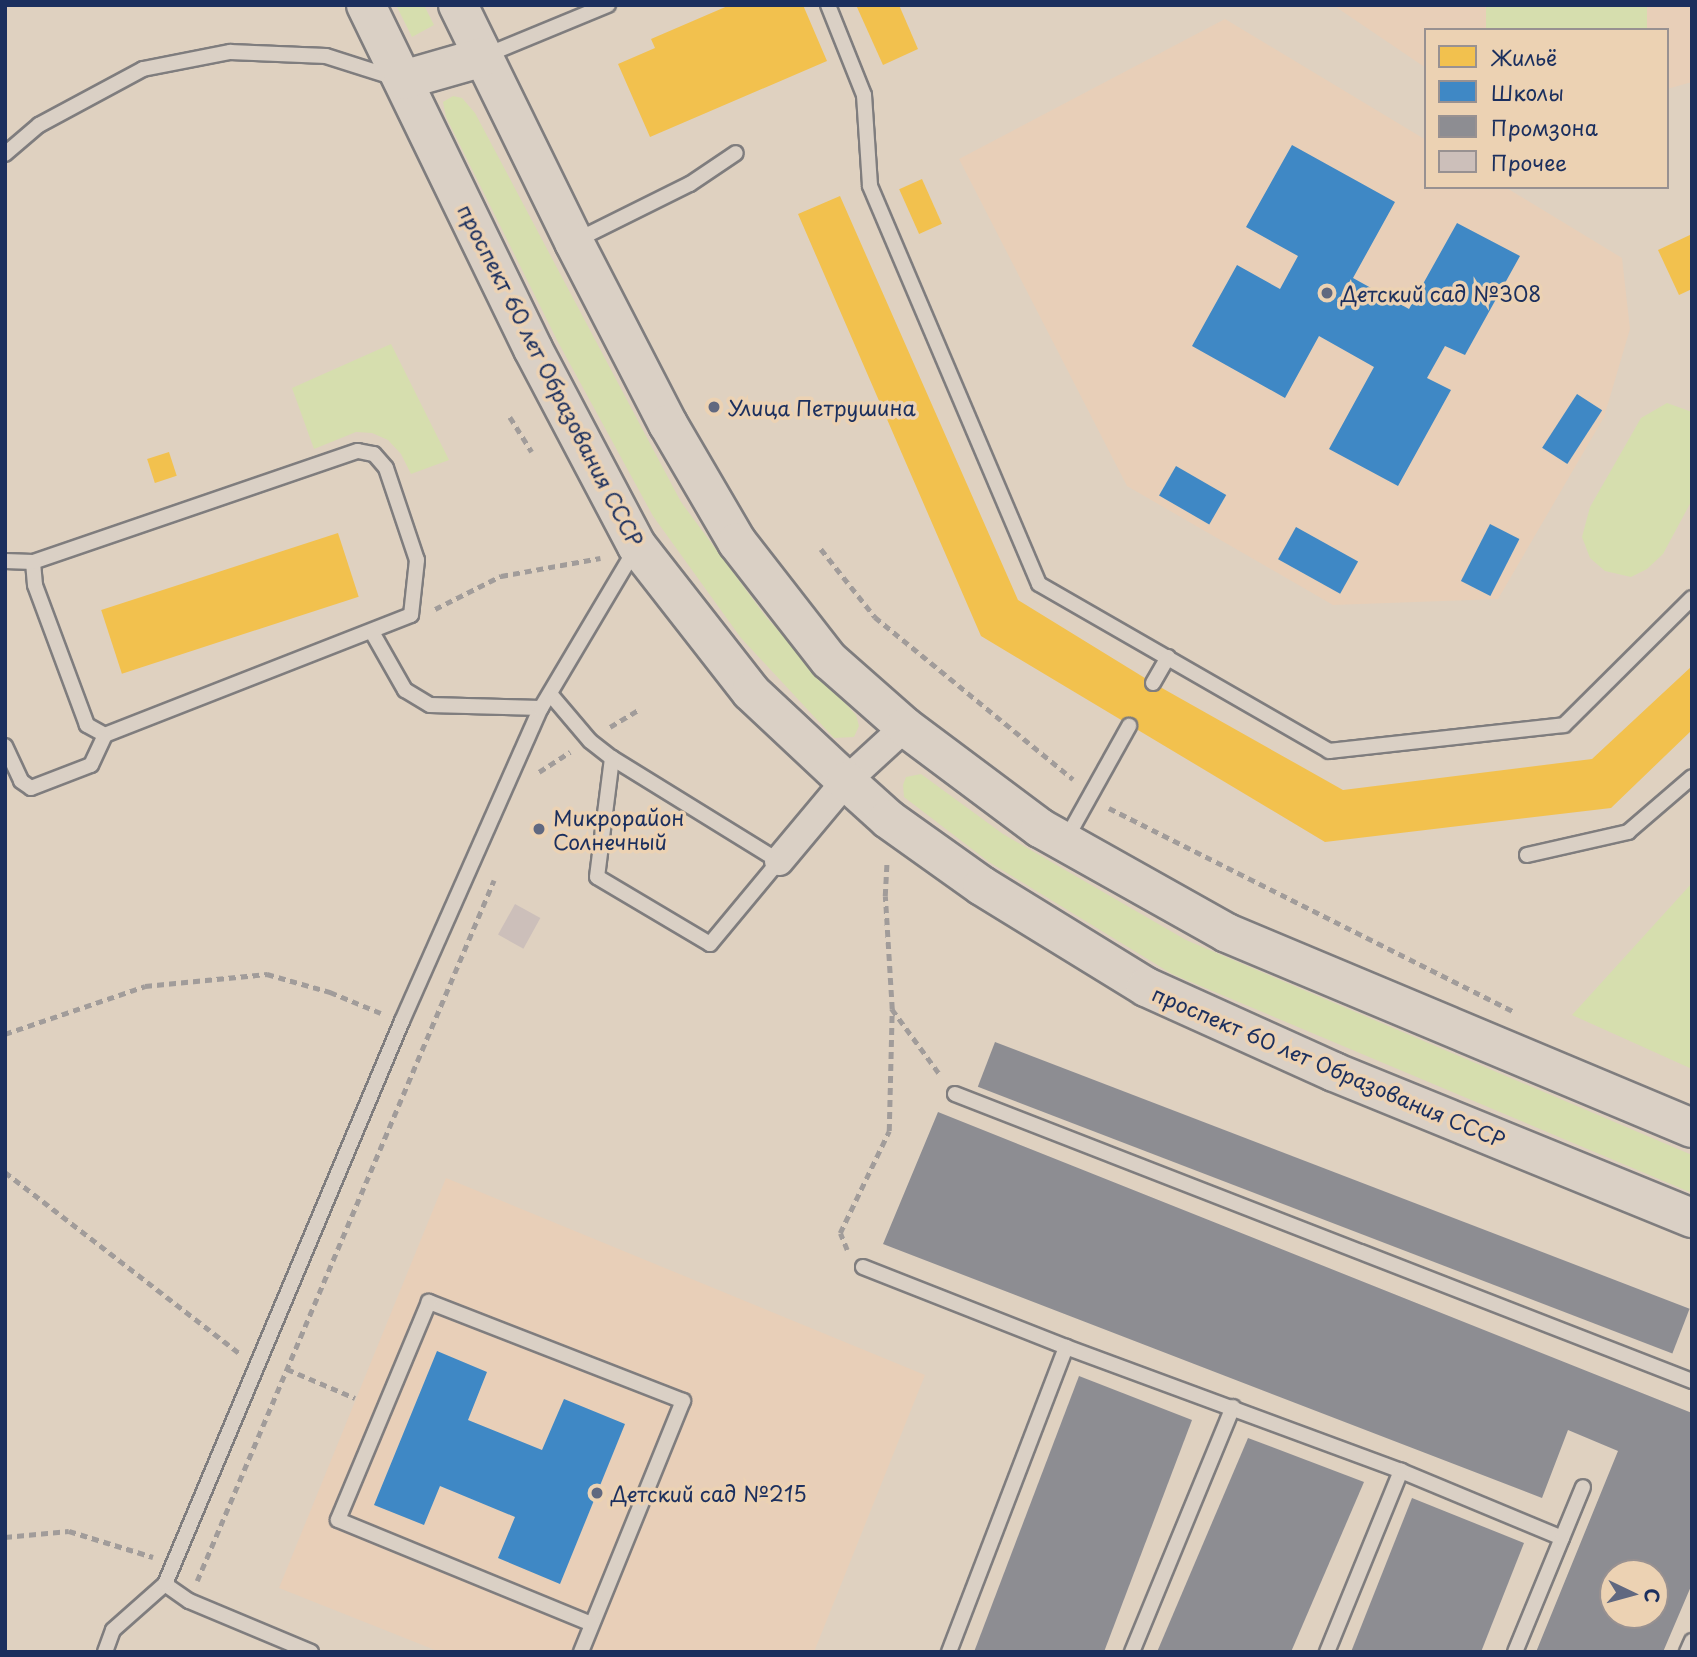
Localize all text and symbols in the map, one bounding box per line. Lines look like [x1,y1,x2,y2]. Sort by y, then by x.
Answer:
legend [1424,28,1669,189]
text: Жильё [1491,41,1557,73]
text: Школы [1491,76,1564,108]
text: Промзона [1491,111,1598,143]
text: Прочее [1491,146,1567,178]
street label: проспект 60 лет Образования СССР [453,199,649,551]
place label: Детский сад №308 [1341,280,1543,306]
marker: Детский сад №308 [1319,285,1335,301]
place label: Улица Петрушина [728,394,917,420]
marker: Улица Петрушина [706,399,722,415]
place label: Микрорайон Солнечный [553,804,684,854]
marker: Микрорайон Солнечный [531,821,547,837]
street label: проспект 60 лет Образования СССР [1148,980,1510,1152]
place label: Детский сад №215 [611,1480,808,1506]
marker: Детский сад №215 [589,1485,605,1501]
north arrow [1599,1559,1669,1629]
text: С [1638,1587,1667,1604]

